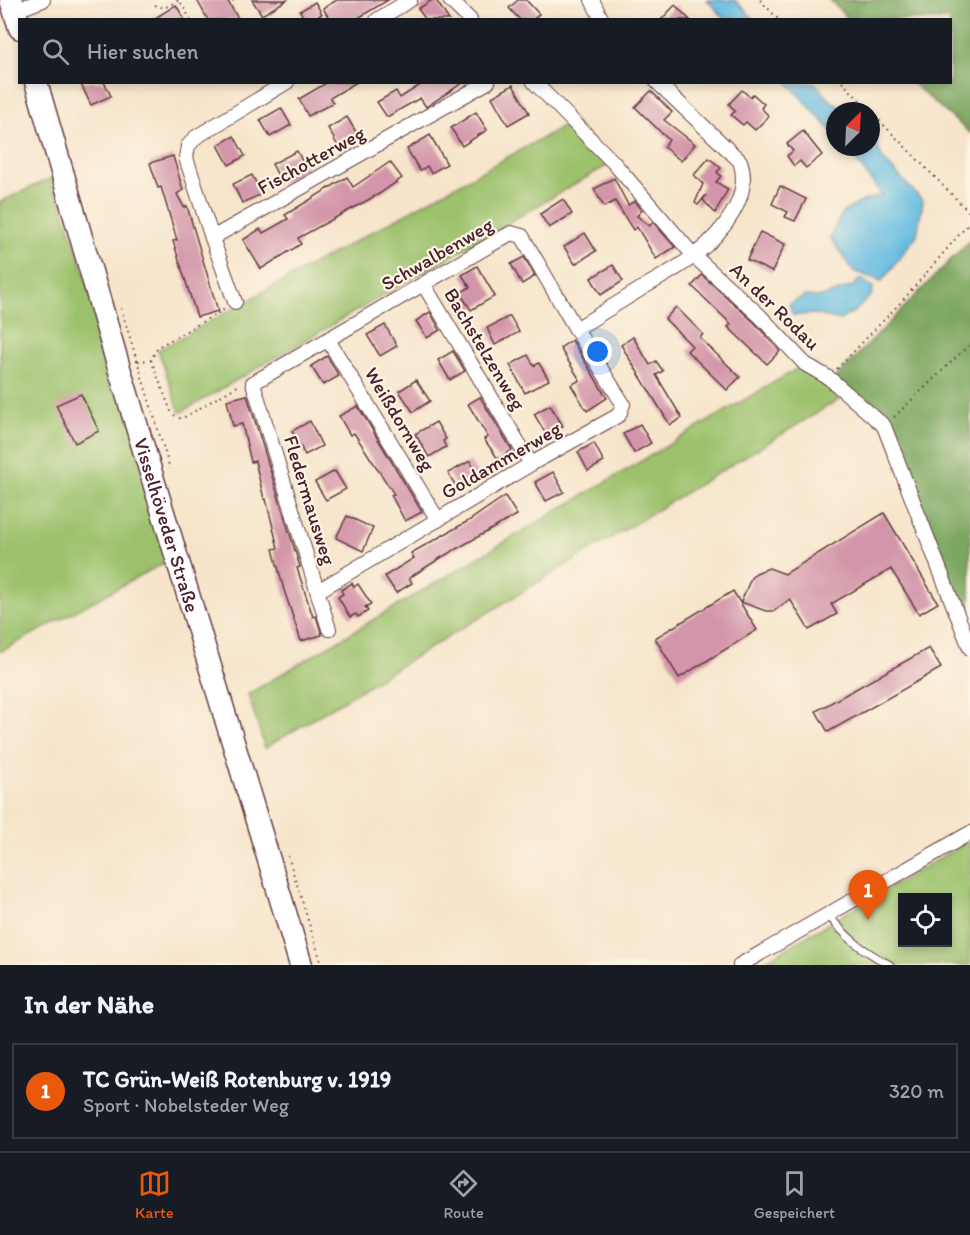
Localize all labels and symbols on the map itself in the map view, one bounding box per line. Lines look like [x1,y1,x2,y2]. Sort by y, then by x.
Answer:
north arrow [826,102,880,156]
street label: Fischotterweg [253,120,370,199]
street label: Schwalbenweg [377,212,498,296]
street label: An der Rodau [725,257,825,355]
street label: Bachstelzenweg [439,284,531,415]
your location [583,337,612,366]
street label: Weißdornweg [360,363,441,476]
street label: Goldammerweg [437,416,566,504]
street label: Fledermausweg [279,432,341,568]
street label: Visselhöveder Straße [129,435,205,615]
pin: 1 [848,870,888,920]

